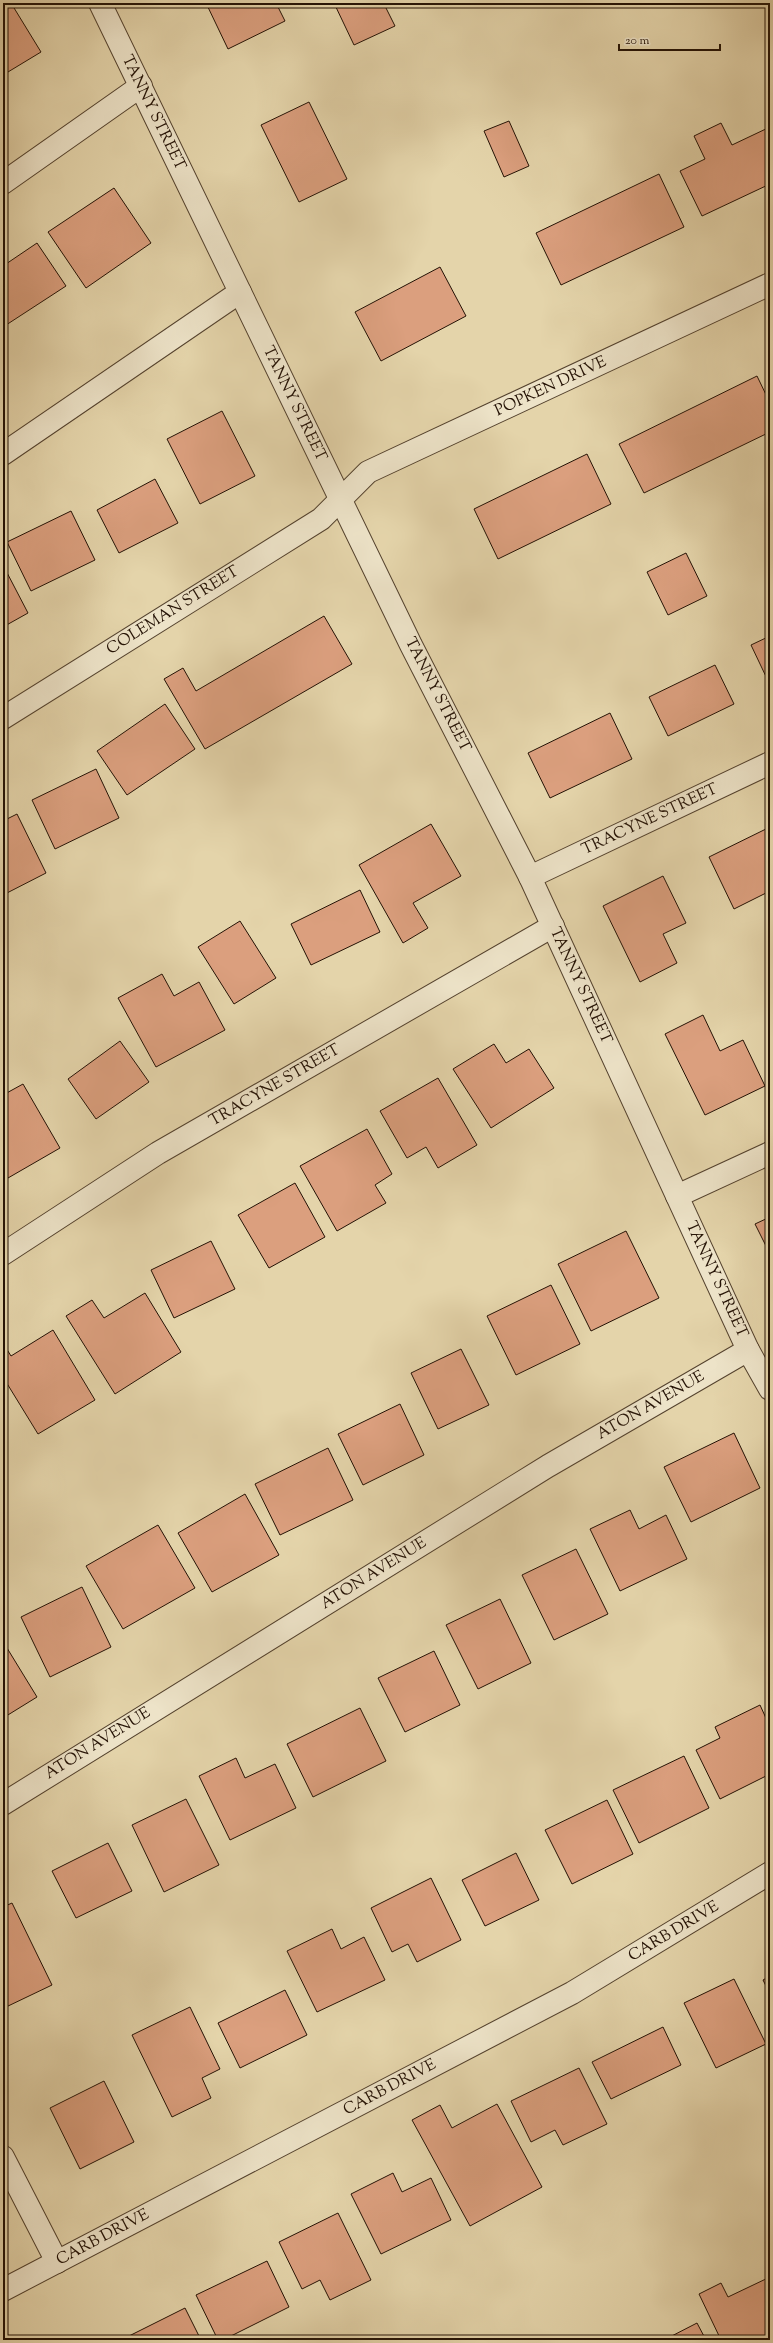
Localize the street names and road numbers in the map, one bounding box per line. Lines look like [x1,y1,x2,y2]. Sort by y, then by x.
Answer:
street label: TANNY STREET [115,51,191,175]
street label: TANNY STREET [256,342,332,466]
street label: POPKEN DRIVE [491,351,611,423]
street label: COLEMAN STREET [102,561,244,661]
street label: TANNY STREET [398,634,476,756]
street label: TRACYNE STREET [578,778,722,862]
street label: TANNY STREET [543,924,617,1048]
street label: TRACYNE STREET [205,1039,345,1133]
street label: TANNY STREET [679,1218,753,1342]
street label: ATON AVENUE [593,1366,710,1446]
street label: ATON AVENUE [317,1532,432,1616]
street label: ATON AVENUE [41,1702,156,1786]
street label: CARB DRIVE [624,1896,724,1968]
street label: CARB DRIVE [339,2054,441,2122]
street label: CARB DRIVE [52,2204,154,2272]

